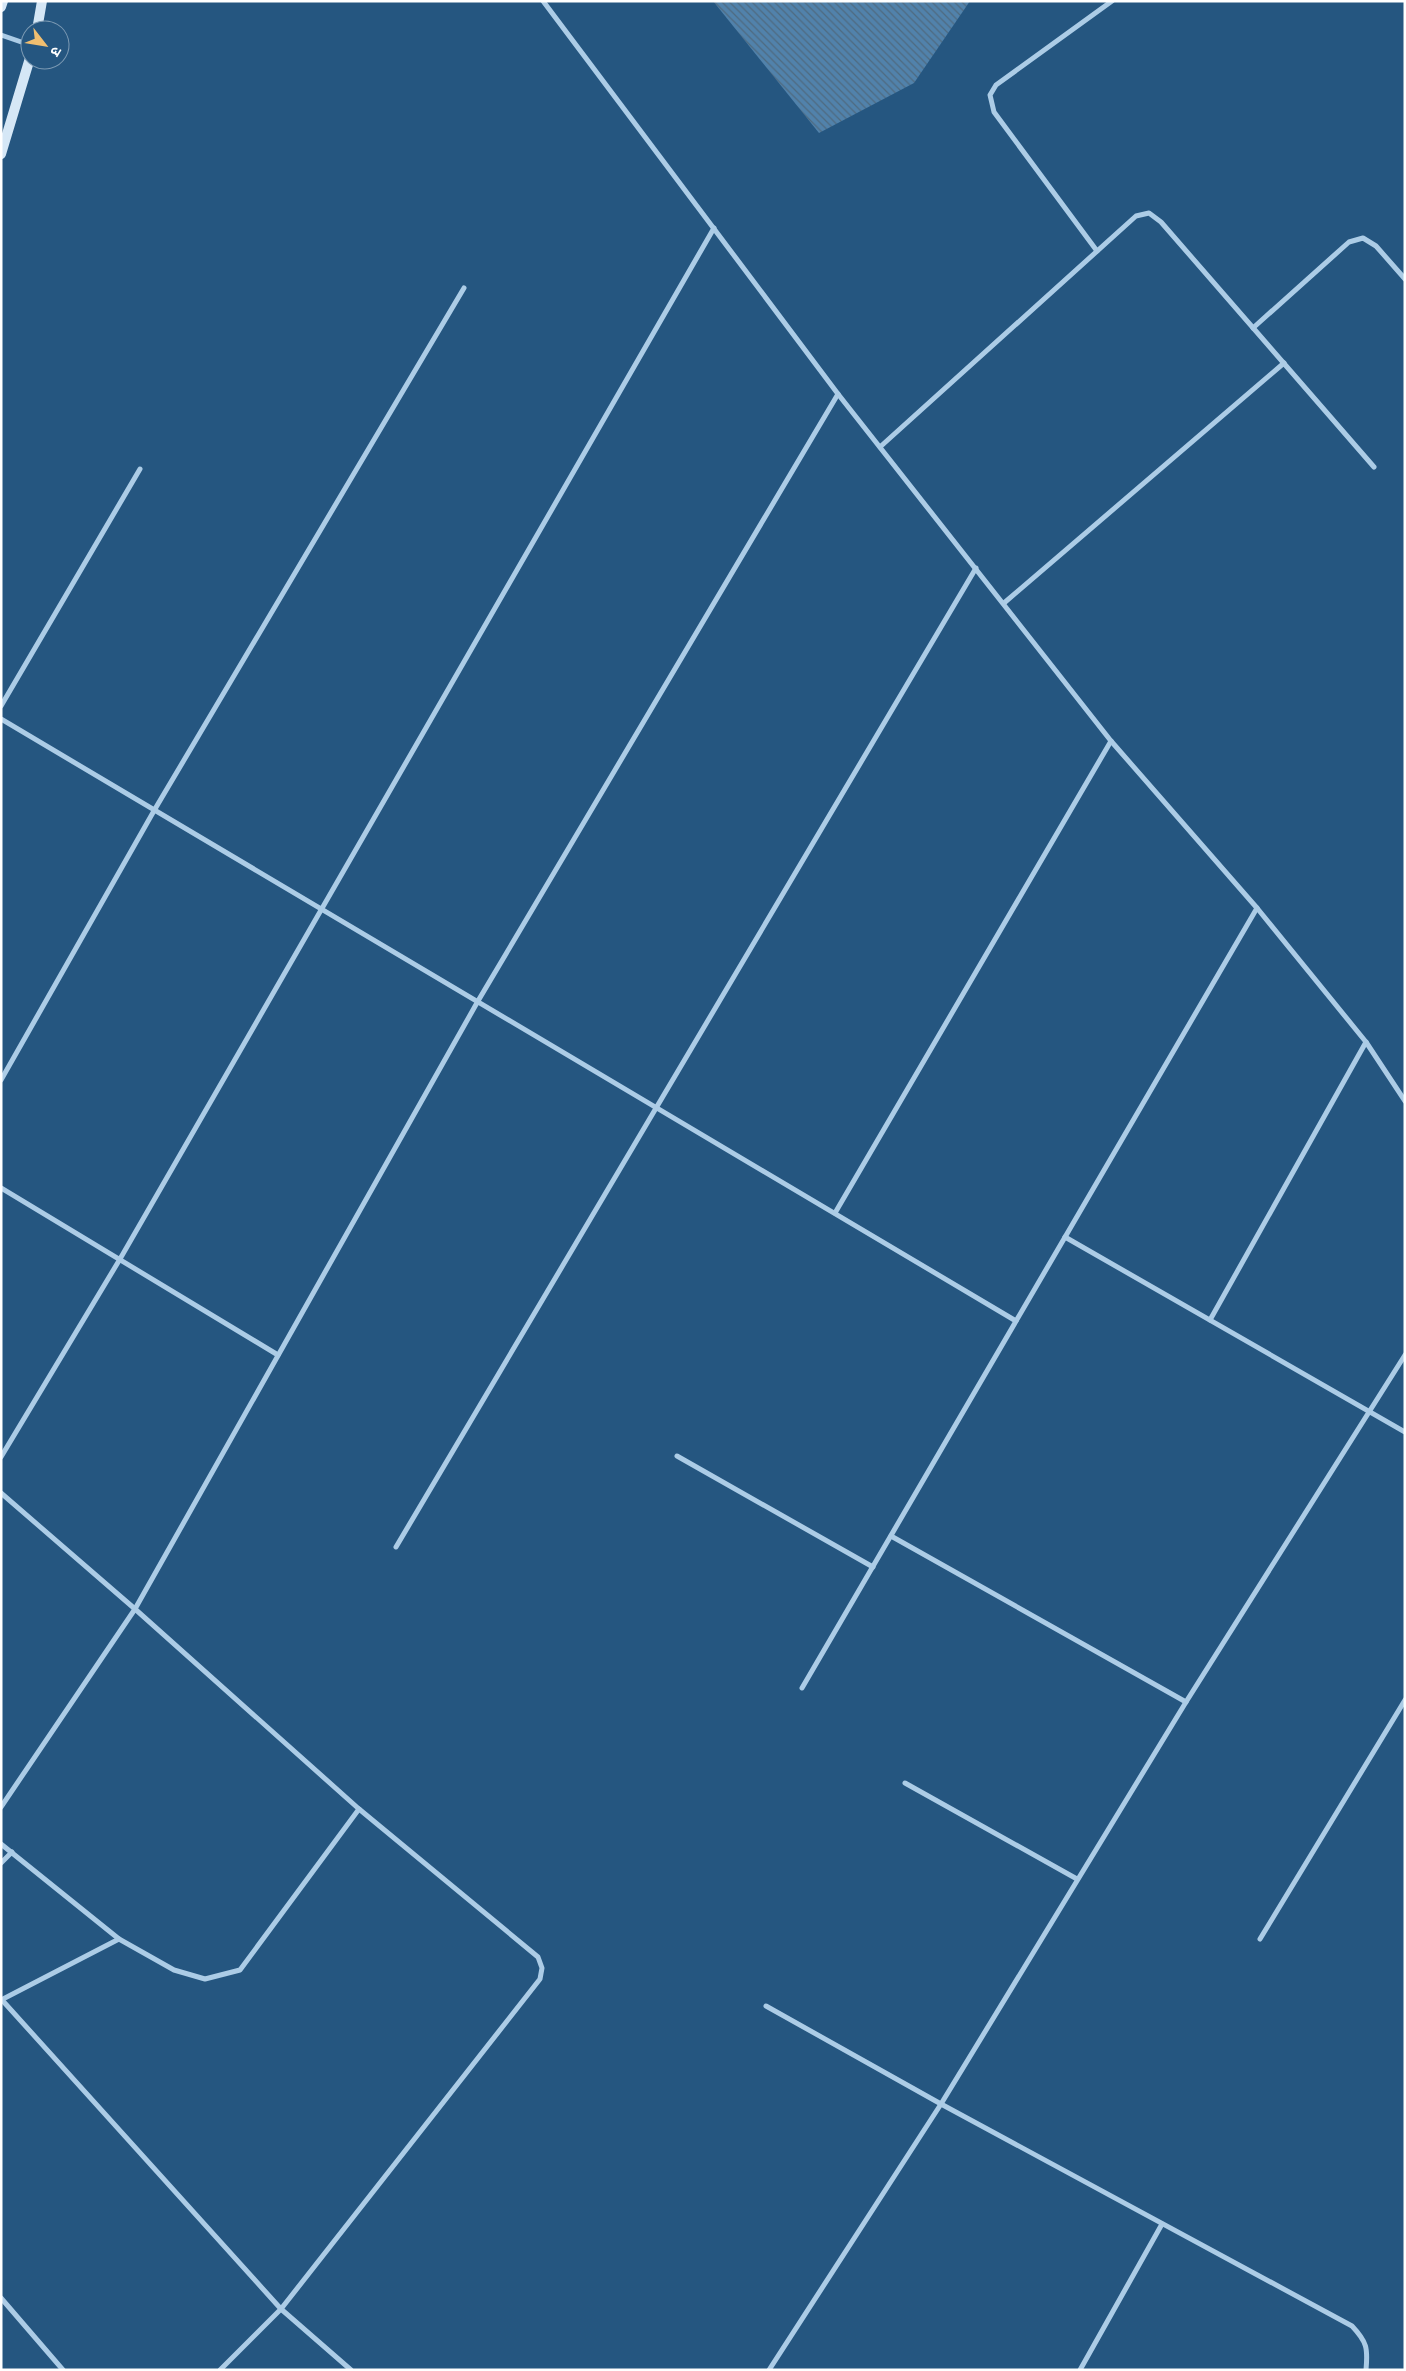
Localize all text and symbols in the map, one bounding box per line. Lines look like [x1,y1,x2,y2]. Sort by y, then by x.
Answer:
north arrow [20,20,70,70]
text: उ [46,44,65,60]

